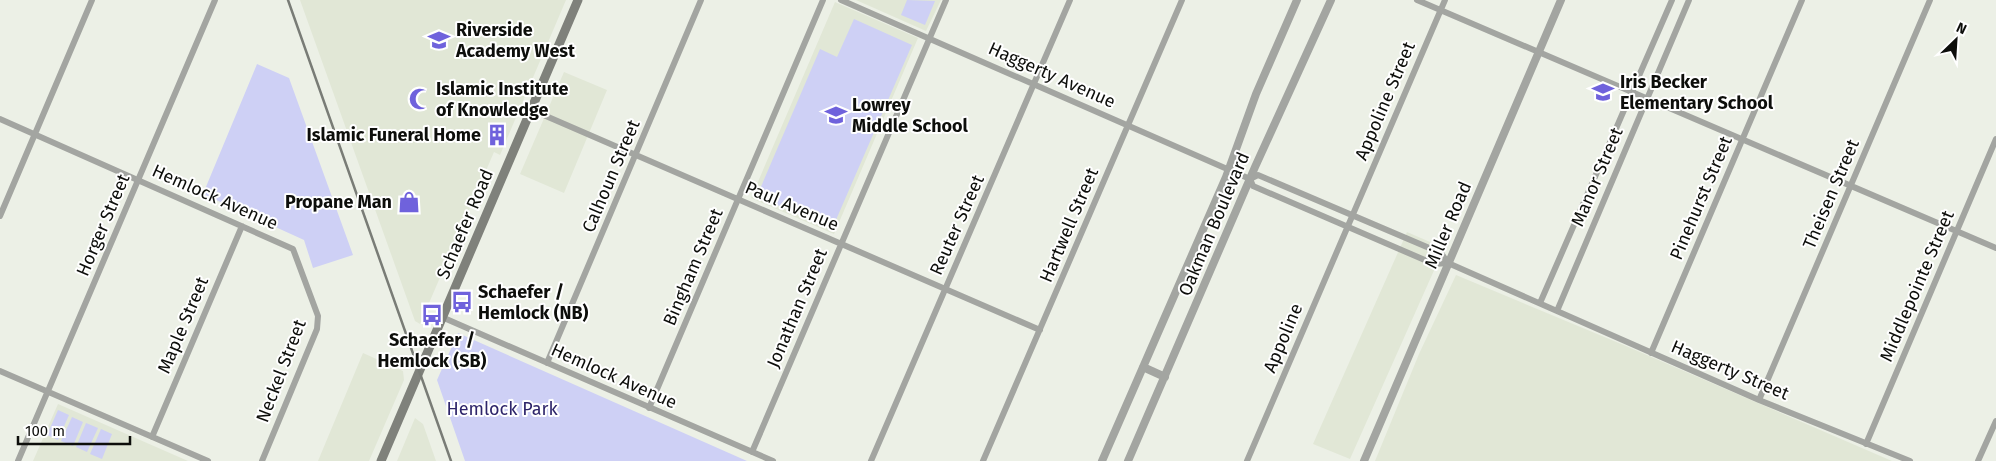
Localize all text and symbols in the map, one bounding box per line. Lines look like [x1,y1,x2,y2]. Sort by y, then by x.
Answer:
north arrow [1931,15,1981,65]
place label: Riverside Academy West [455,19,576,62]
text: N [1953,19,1969,38]
school or university icon: Riverside Academy West [426,27,452,53]
street label: Haggerty Avenue [985,37,1119,113]
street label: Appoline Street [1350,38,1420,164]
place label: Iris Becker Elementary School [1620,71,1774,114]
place label: Islamic Institute of Knowledge [436,78,569,121]
school or university icon: Iris Becker Elementary School [1590,79,1616,105]
mosque icon: Islamic Institute of Knowledge [407,86,433,112]
place label: Lowrey Middle School [852,94,969,137]
school or university icon: Lowrey Middle School [823,102,849,128]
street label: Calhoun Street [577,116,645,236]
building icon: Islamic Funeral Home [484,122,510,148]
place label: Islamic Funeral Home [306,124,481,146]
street label: Manor Street [1566,124,1628,230]
street label: Pinehurst Street [1665,132,1737,263]
street label: Theisen Street [1798,135,1864,252]
street label: Oakman Boulevard [1174,149,1254,299]
street label: Hemlock Avenue [149,159,281,235]
street label: Hartwell Street [1035,164,1103,286]
street label: Schaefer Road [432,166,498,282]
street label: Horger Street [72,170,135,279]
street label: Reuter Street [925,171,989,279]
street label: Paul Avenue [742,176,842,236]
street label: Miller Road [1420,178,1476,272]
shop icon: Propane Man [396,189,422,215]
place label: Propane Man [285,191,392,213]
street label: Bingham Street [658,205,728,329]
street label: Middlepointe Street [1875,207,1959,365]
street label: Jonathan Street [762,245,832,371]
street label: Maple Street [153,273,213,377]
place label: Schaefer / Hemlock (NB) [478,281,589,324]
bus stop icon: Schaefer / Hemlock (NB) [449,289,475,315]
street label: Appoline [1259,300,1307,376]
bus stop icon: Schaefer / Hemlock (SB) [419,302,445,328]
street label: Neckel Street [251,316,311,426]
place label: Schaefer / Hemlock (SB) [378,329,487,372]
street label: Haggerty Street [1668,335,1793,405]
street label: Hemlock Avenue [548,338,680,414]
park label: Hemlock Park [446,398,558,420]
scale bar [18,414,130,446]
text: 100 m [25,422,65,440]

